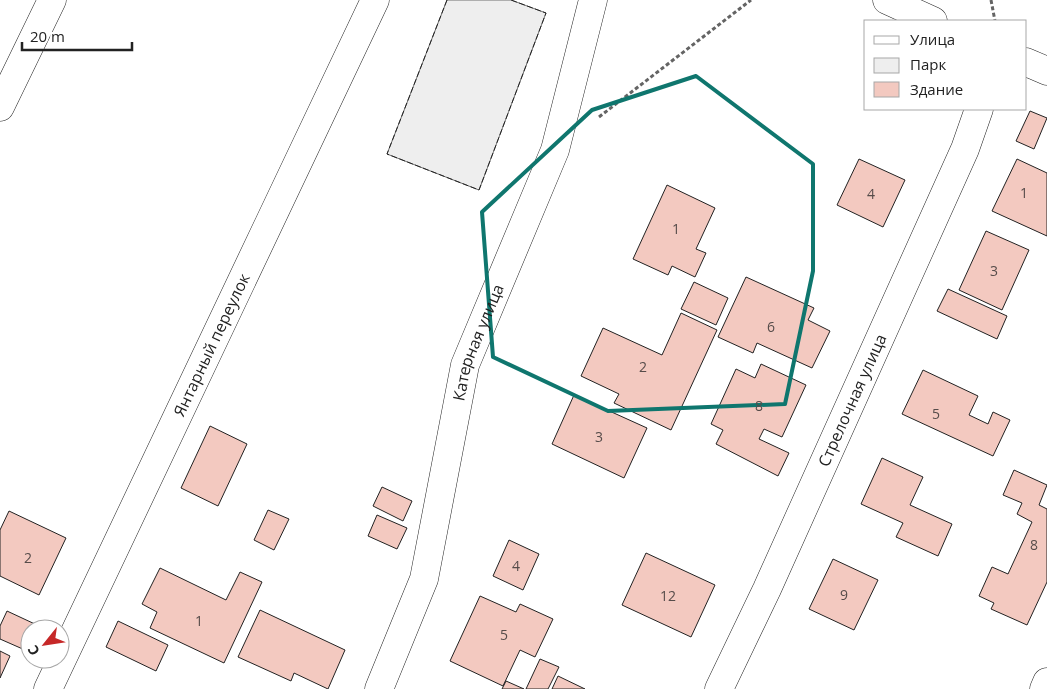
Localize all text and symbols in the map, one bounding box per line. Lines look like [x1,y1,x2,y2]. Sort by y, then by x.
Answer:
scale bar [22,20,132,52]
legend [864,20,1027,110]
text: 20 m [30,26,65,46]
text: Улица [910,29,955,49]
text: Парк [910,54,946,74]
text: Здание [910,79,963,99]
house number: 1 [1020,183,1028,202]
house number: 4 [867,184,875,203]
house number: 1 [672,219,680,238]
house number: 3 [990,261,998,280]
street label: Янтарный переулок [168,269,255,420]
street label: Катерная улица [447,281,509,403]
house number: 6 [767,317,775,336]
street label: Стрелочная улица [813,330,891,470]
house number: 2 [639,357,647,376]
house number: 8 [755,396,763,415]
house number: 5 [932,404,940,423]
house number: 3 [595,427,603,446]
house number: 8 [1030,535,1038,554]
house number: 2 [24,548,32,567]
house number: 4 [512,556,520,575]
house number: 9 [840,585,848,604]
house number: 12 [660,586,676,605]
house number: 1 [195,611,203,630]
north arrow [20,619,70,669]
house number: 5 [500,625,508,644]
text: С [23,642,44,659]

